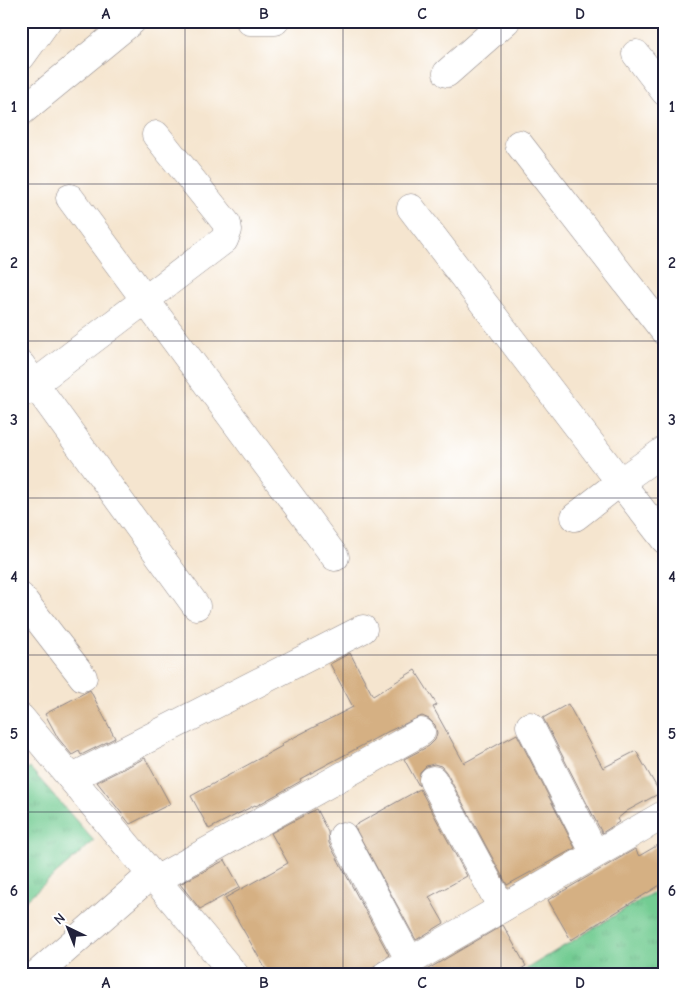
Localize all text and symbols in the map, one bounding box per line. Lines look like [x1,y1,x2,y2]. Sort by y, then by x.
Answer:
text: A [102,5,111,23]
text: B [259,5,269,23]
text: C [417,5,427,23]
text: D [575,5,585,23]
text: 1 [11,98,17,116]
text: 1 [669,98,675,116]
text: 2 [10,254,18,272]
text: 2 [668,254,676,272]
text: 3 [10,411,18,429]
text: 3 [668,411,676,429]
text: 4 [10,568,18,586]
text: 4 [668,568,676,586]
text: 5 [10,725,18,743]
text: 5 [668,725,676,743]
text: 6 [10,882,18,900]
text: 6 [668,882,676,900]
north arrow [42,904,92,954]
text: N [50,910,69,928]
text: A [102,974,111,992]
text: B [259,974,269,992]
text: C [417,974,427,992]
text: D [575,974,585,992]

